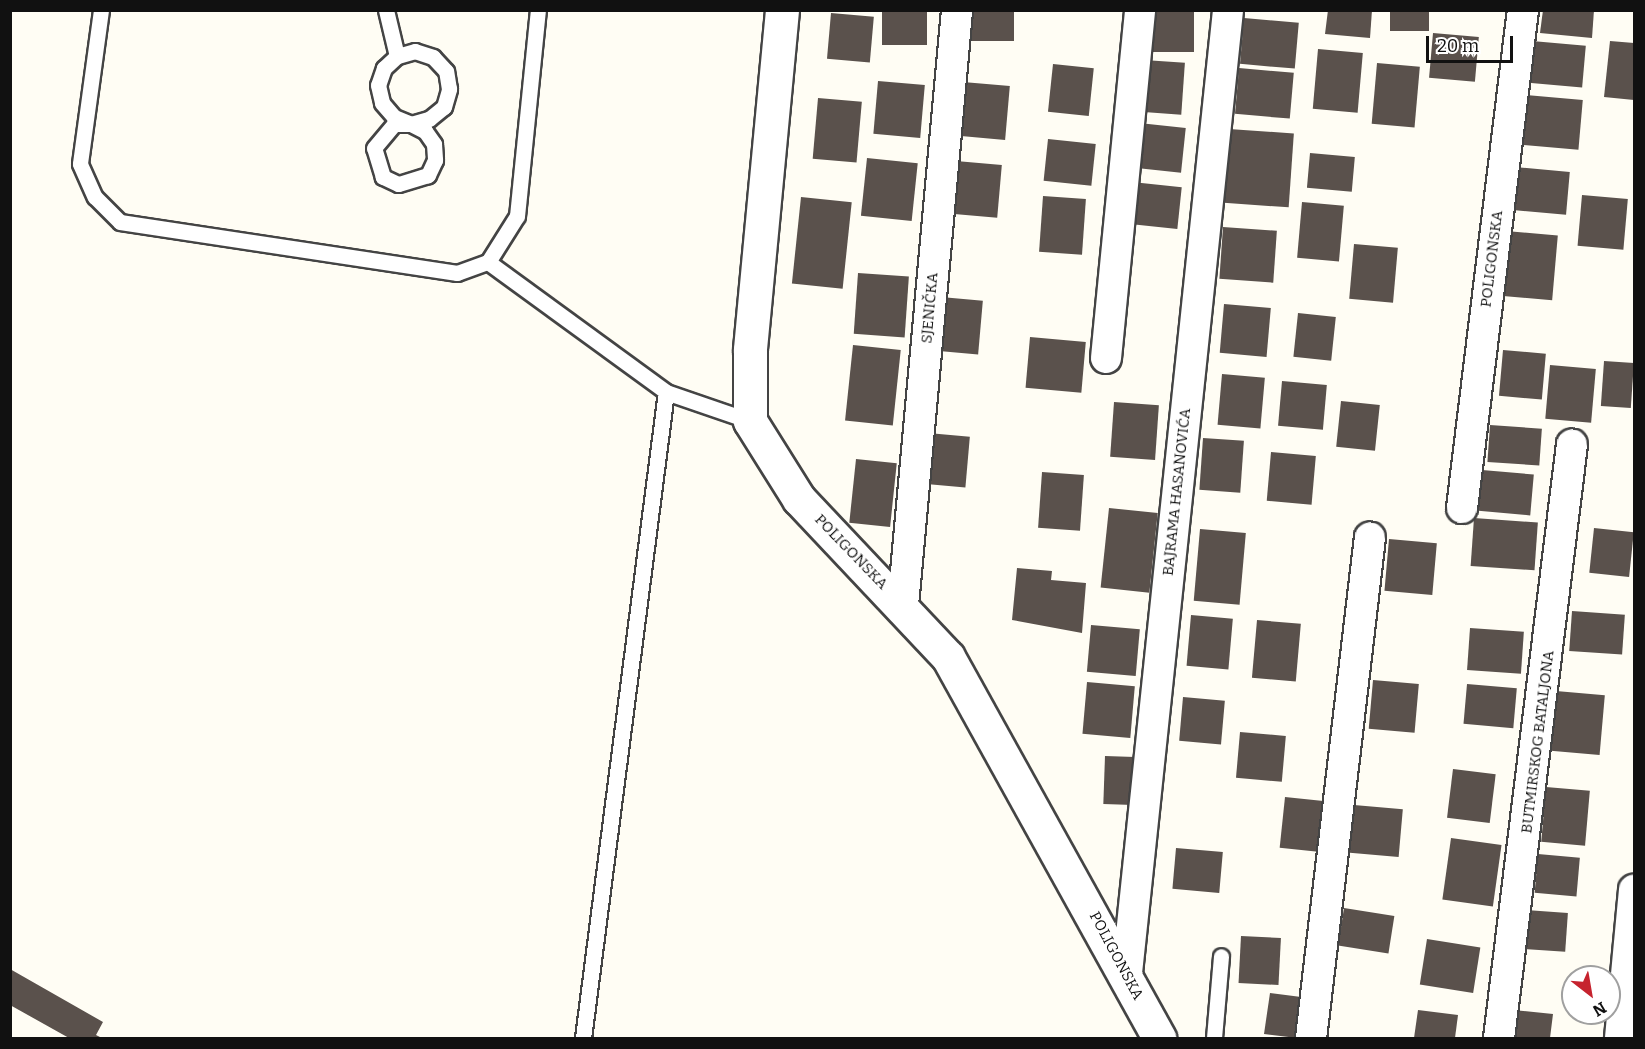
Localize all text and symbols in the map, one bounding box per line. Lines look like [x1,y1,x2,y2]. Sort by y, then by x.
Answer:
scale bar [1429,24,1516,62]
text: 20 m [1437,35,1479,57]
street label: POLIGONSKA [1477,210,1507,308]
street label: SJENIČKA [918,272,942,344]
street label: BAJRAMA HASANOVIĆA [1159,407,1195,577]
street label: POLIGONSKA [811,511,891,593]
street label: BUTMIRSKOG BATALJONA [1518,650,1558,834]
street label: POLIGONSKA [1085,909,1147,1003]
north arrow [1561,965,1621,1025]
text: N [1589,998,1610,1020]

